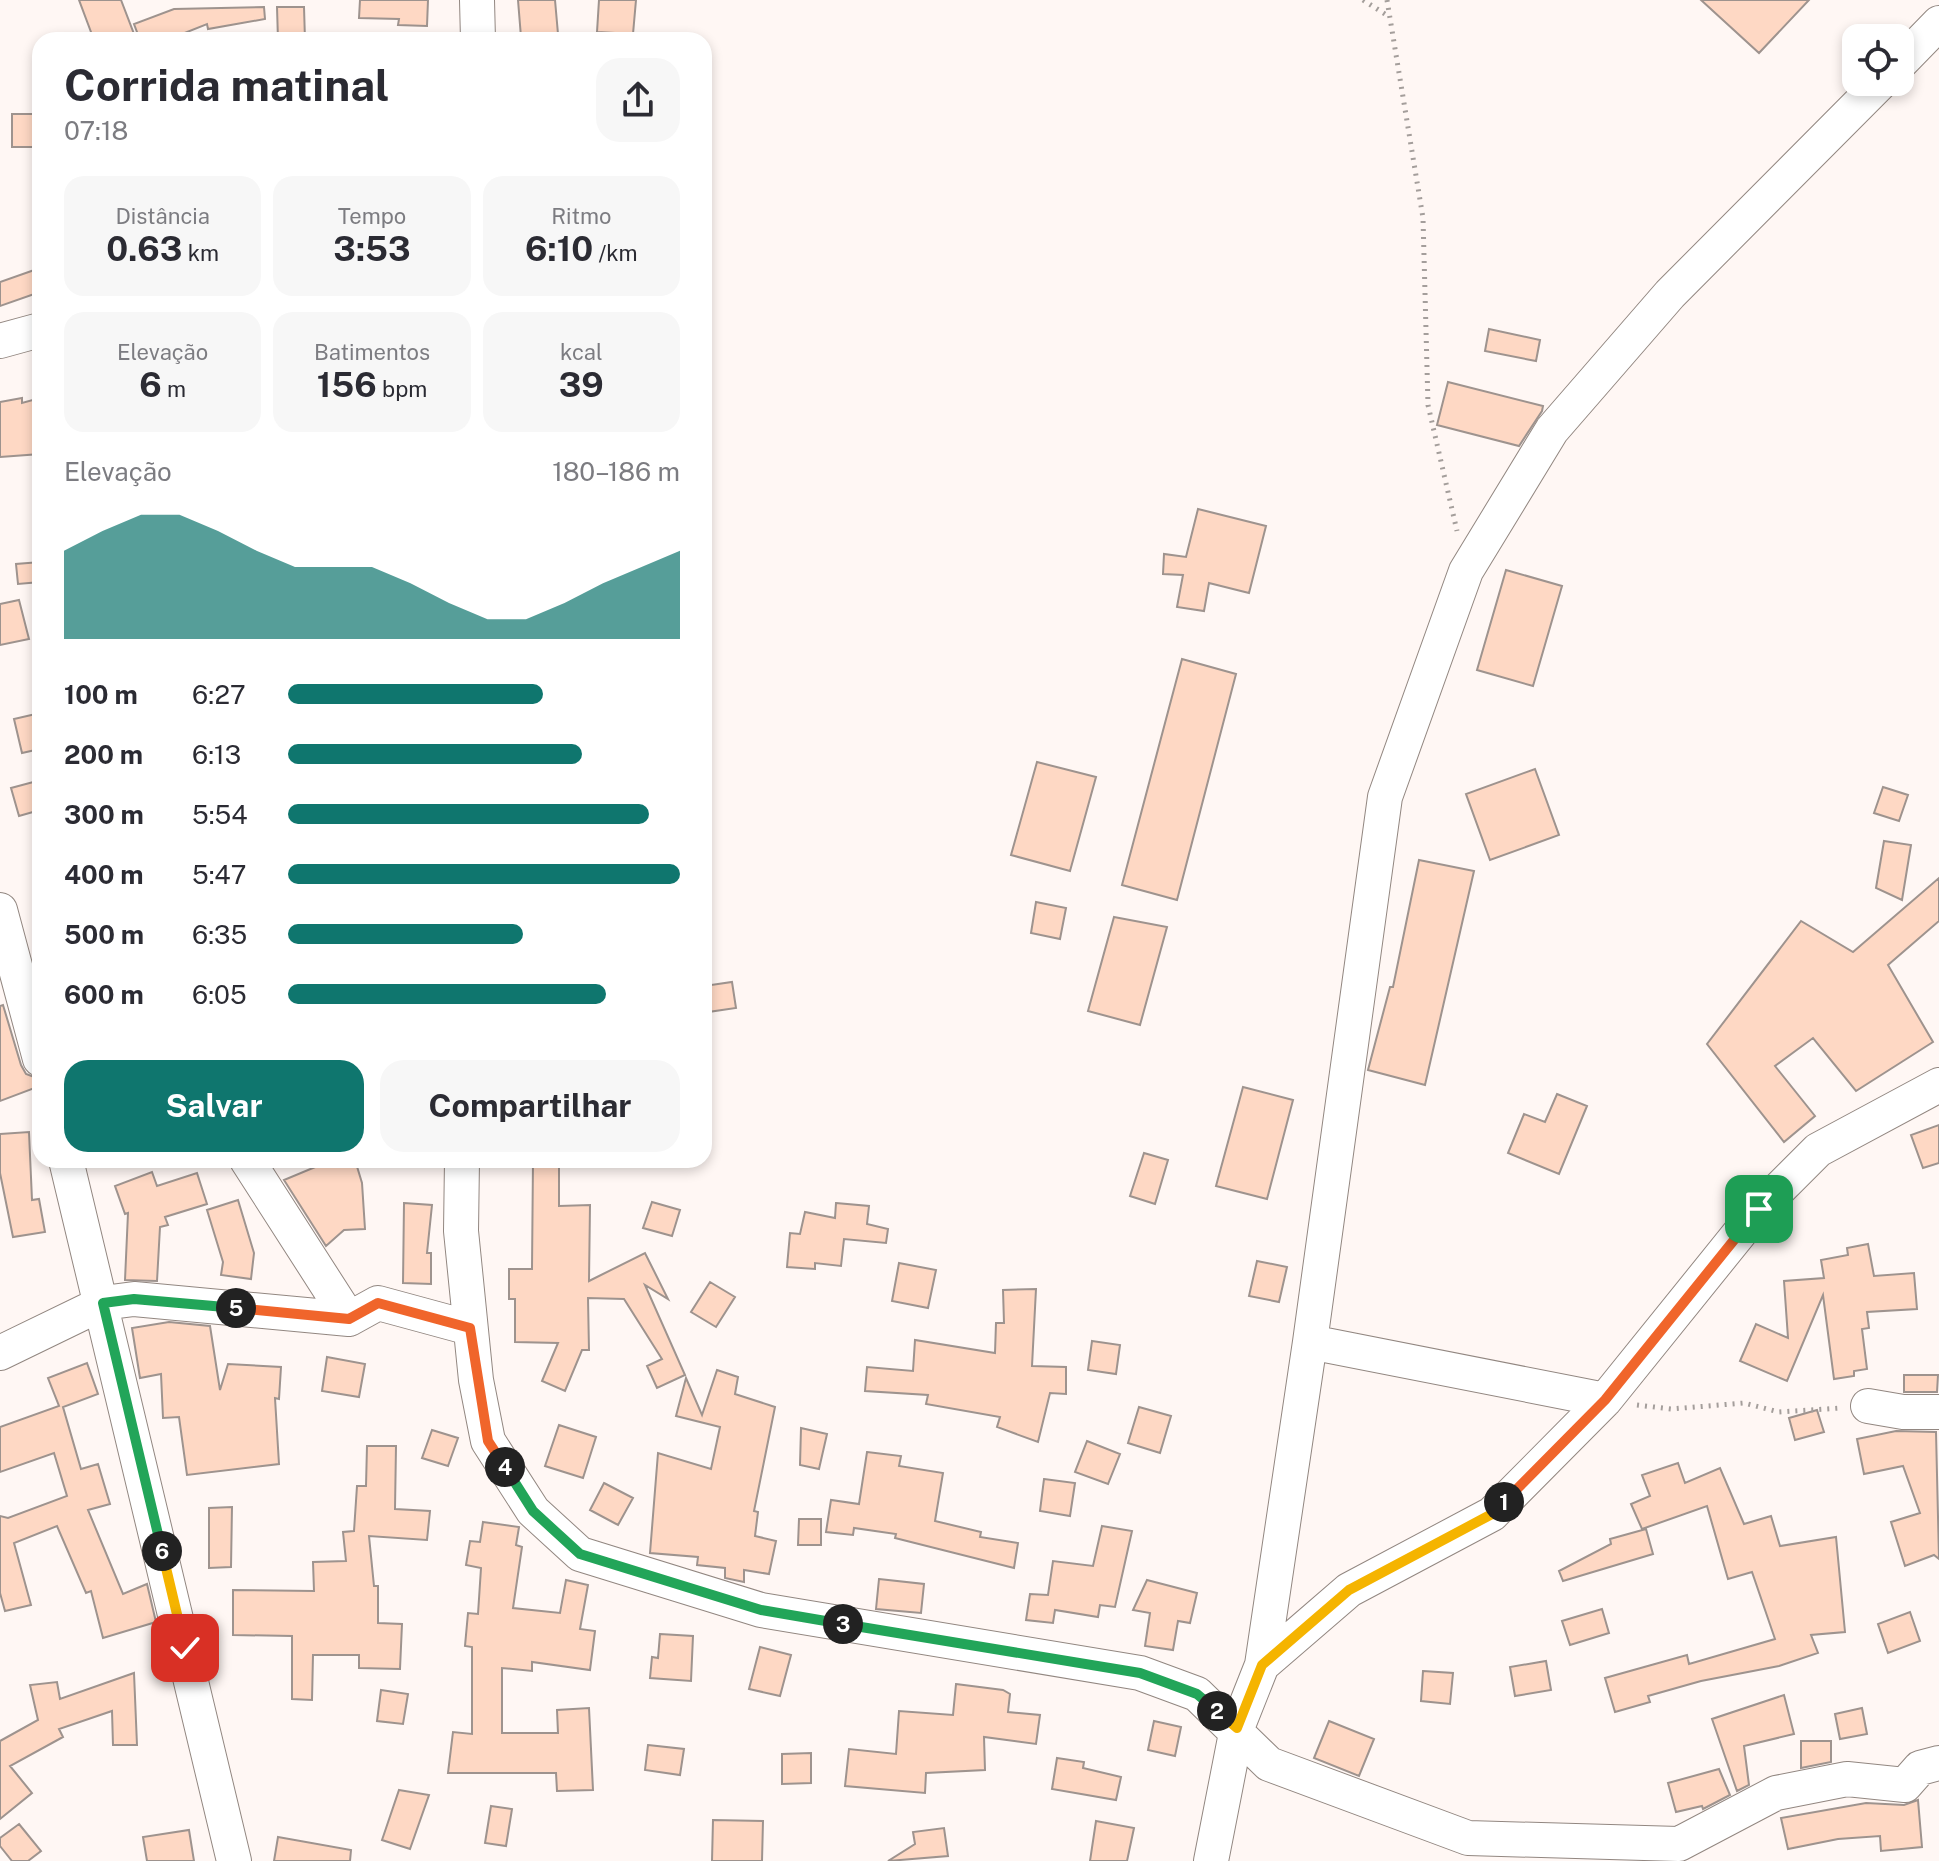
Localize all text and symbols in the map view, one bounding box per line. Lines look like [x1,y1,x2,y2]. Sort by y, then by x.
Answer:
map controls [1842,24,1914,96]
button: locate [1842,24,1914,96]
button: share [596,58,680,142]
text: Corrida matinal [64,59,390,111]
text: 07:18 [64,115,128,146]
text: Distância [115,203,210,229]
text: Tempo [338,203,406,229]
text: Ritmo [551,203,611,229]
text: 0.63 [106,229,182,269]
text: 3:53 [333,229,411,269]
text: 6:10 [525,229,593,269]
text: km [182,240,219,266]
text: /km [593,240,638,266]
text: Elevação [117,339,208,365]
text: Batimentos [314,339,430,365]
text: kcal [560,339,603,365]
text: 6 [139,365,162,405]
text: 156 [317,365,377,405]
text: 39 [559,365,604,405]
text: m [162,376,186,402]
text: bpm [377,376,427,402]
text: Elevação [64,456,172,487]
text: 180–186 m [552,456,680,487]
text: 100 m [64,679,138,710]
text: 6:27 [192,679,246,710]
text: 200 m [64,739,143,770]
text: 6:13 [192,739,241,770]
text: 300 m [64,799,144,830]
text: 5:54 [192,799,248,830]
text: 400 m [64,859,144,890]
text: 5:47 [192,859,246,890]
text: 500 m [64,919,144,950]
text: 6:35 [192,919,247,950]
text: 600 m [64,979,144,1010]
text: 6:05 [192,979,247,1010]
button: Salvar [64,1060,364,1152]
button: Compartilhar [380,1060,680,1152]
pin [1725,1175,1793,1243]
icon: arrive [1737,1187,1781,1231]
pin: 5 [216,1288,256,1328]
text: 5 [229,1295,243,1321]
pin: 4 [485,1447,525,1487]
text: 4 [498,1454,512,1480]
pin: 1 [1484,1482,1524,1522]
text: 1 [1499,1489,1509,1515]
pin: 6 [142,1531,182,1571]
text: 6 [155,1538,169,1564]
pin: 3 [823,1604,863,1644]
text: 3 [836,1611,850,1637]
pin [151,1614,219,1682]
icon: check [163,1626,207,1670]
pin: 2 [1197,1691,1237,1731]
text: 2 [1210,1698,1224,1724]

